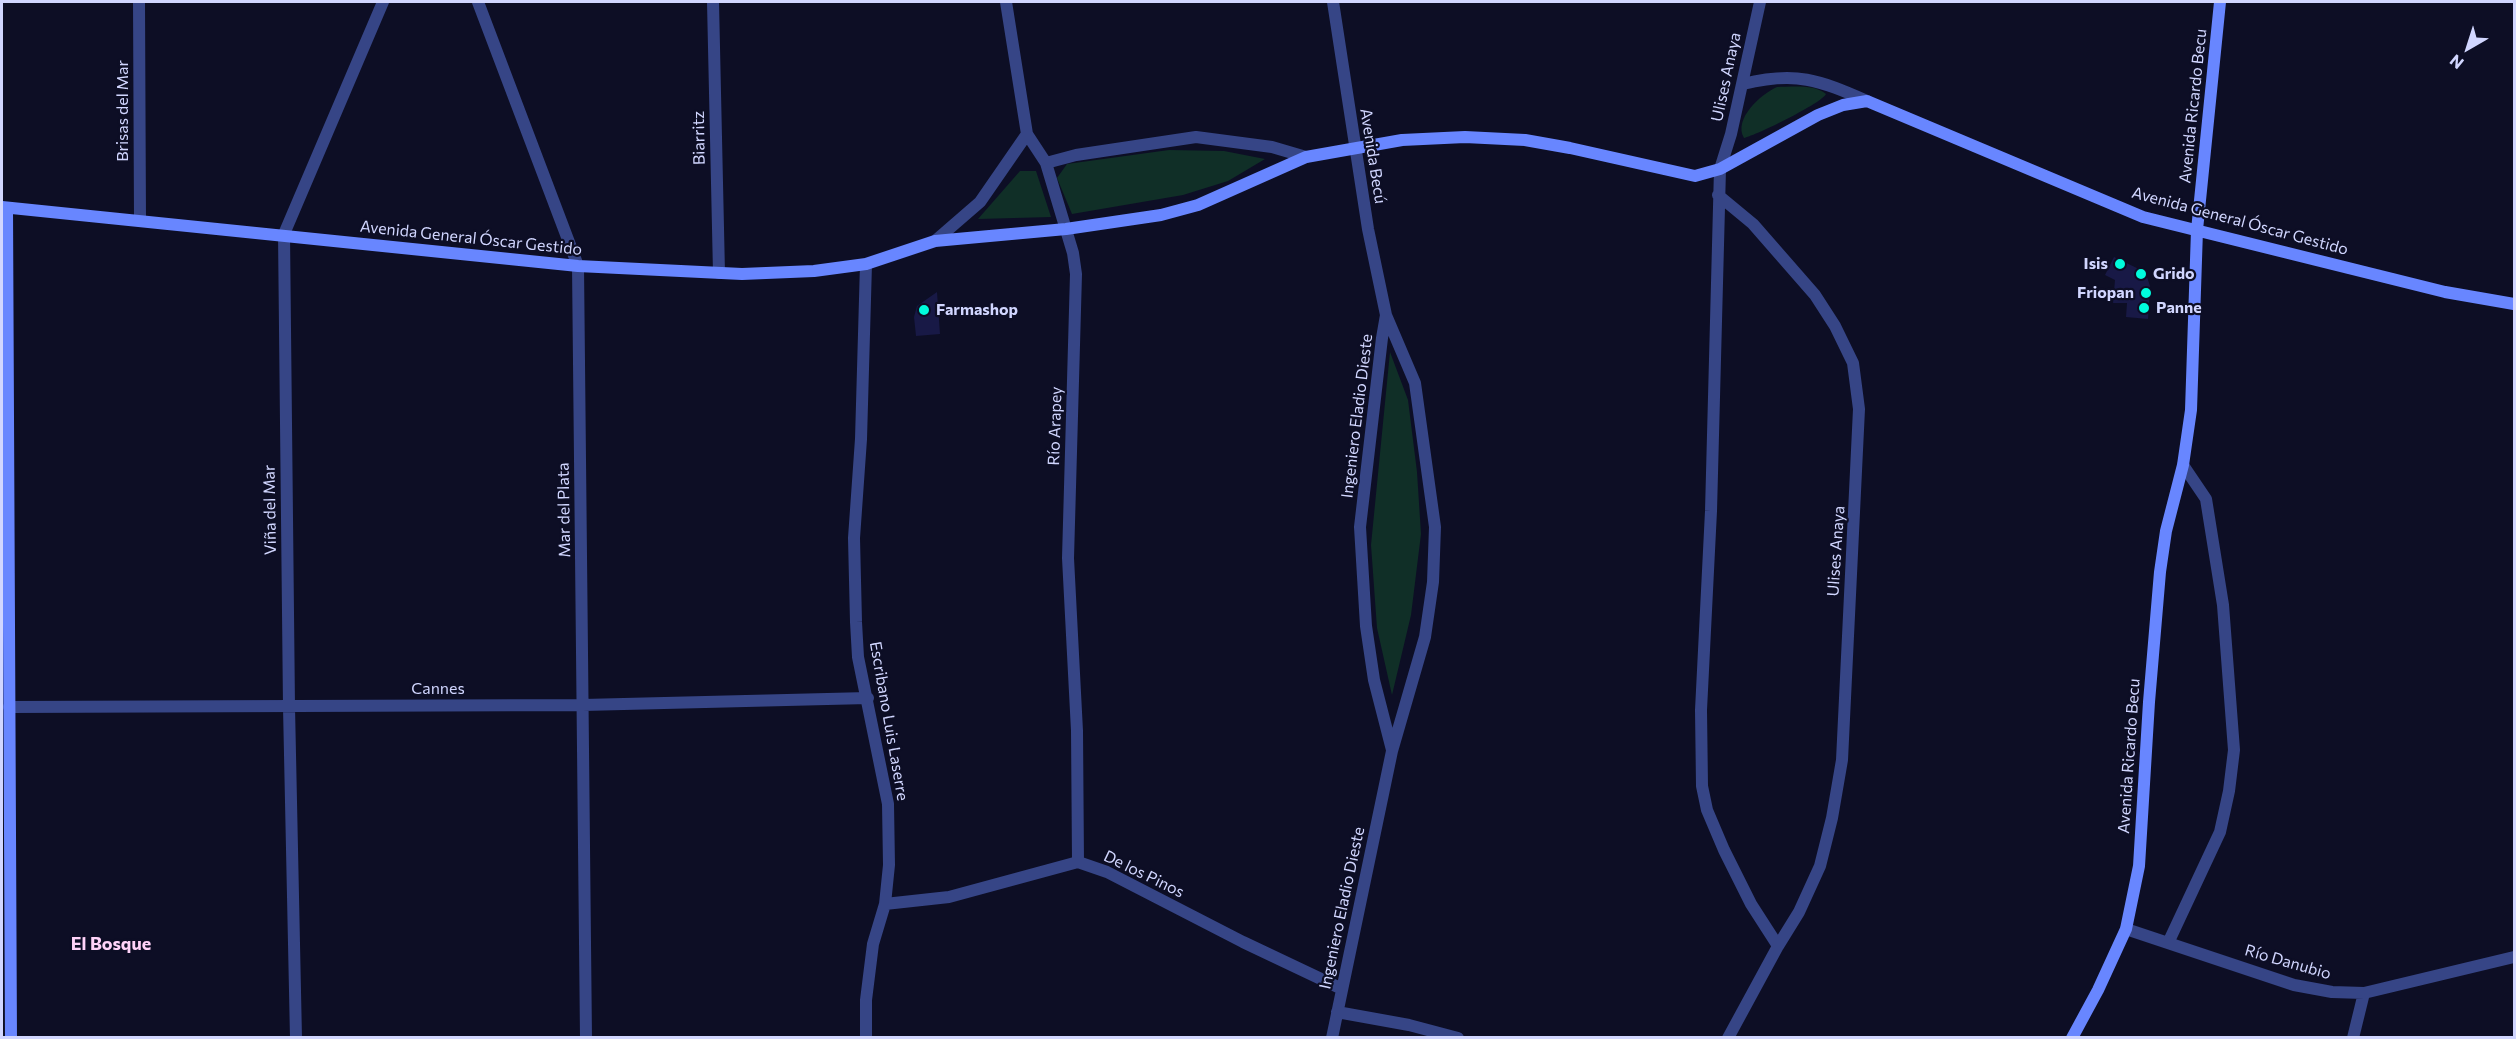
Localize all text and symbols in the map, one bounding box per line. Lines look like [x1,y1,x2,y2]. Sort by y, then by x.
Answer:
north arrow [2438,18,2498,78]
street label: Avenida Ricardo Becu [2175,28,2211,184]
street label: Ulises Anaya [1707,31,1745,123]
text: N [2446,51,2467,74]
street label: Brisas del Mar [113,60,133,162]
street label: Avenida Becú [1356,107,1390,205]
street label: Biarritz [689,111,709,165]
street label: Avenida General Óscar Gestido [2130,183,2350,259]
street label: Avenida General Óscar Gestido [359,217,583,259]
place label: Isis [2084,254,2108,274]
marker: Isis [2113,257,2127,271]
place label: Grido [2153,264,2195,284]
marker: Grido [2134,267,2148,281]
place label: Friopan [2077,283,2134,303]
marker: Friopan [2139,286,2153,300]
place label: Panne [2156,298,2202,318]
place label: Farmashop [936,300,1018,320]
marker: Panne [2137,301,2151,315]
marker: Farmashop [917,303,931,317]
street label: Ingeniero Eladio Dieste [1337,333,1377,499]
street label: Río Arapey [1044,386,1066,466]
street label: Mar del Plata [554,462,574,558]
street label: Viña del Mar [260,465,280,555]
street label: Ulises Anaya [1823,505,1849,597]
street label: Escribano Luis Laserre [866,640,912,802]
street label: Avenida Ricardo Becu [2114,678,2144,834]
street label: Cannes [411,679,465,699]
street label: Ingeniero Eladio Dieste [1315,825,1369,991]
street label: De los Pinos [1101,846,1187,902]
district label: El Bosque [71,933,151,955]
street label: Río Danubio [2243,941,2333,983]

